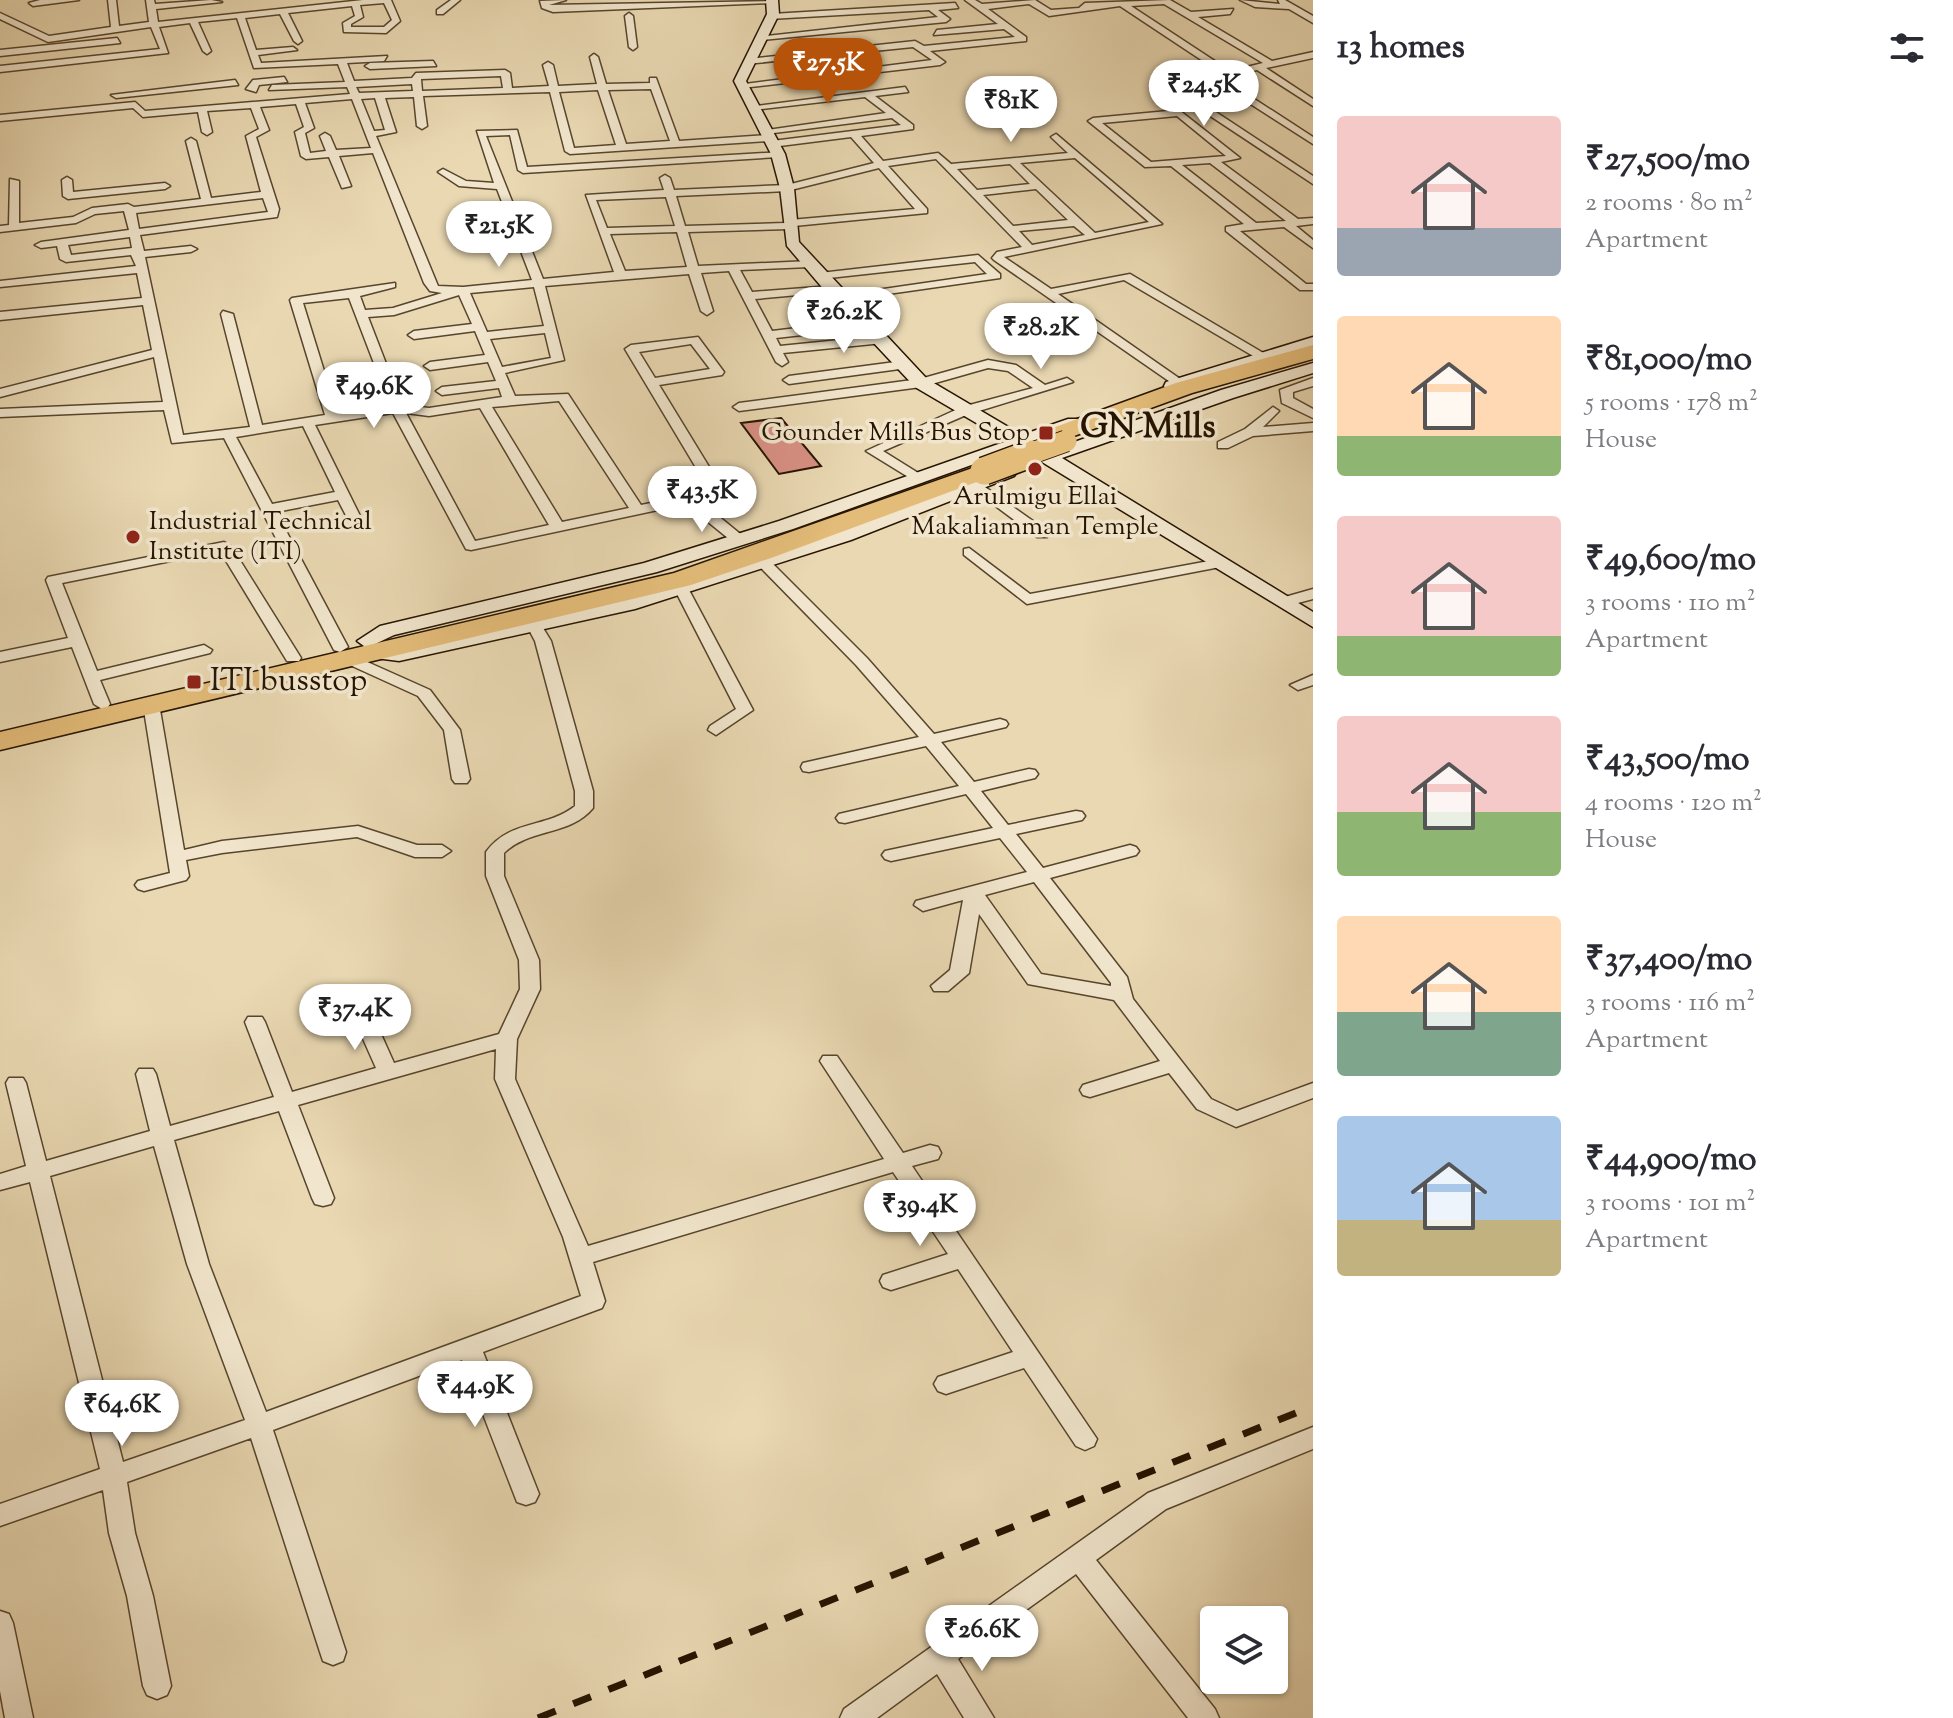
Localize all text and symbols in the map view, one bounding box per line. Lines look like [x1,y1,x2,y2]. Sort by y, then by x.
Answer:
text: 13 homes [1337,24,1465,73]
icon: filters [1885,26,1929,70]
pin: ₹27.5K [763,38,893,106]
text: ₹27.5K [791,45,865,82]
pin: ₹24.5K [1139,60,1269,128]
text: ₹24.5K [1167,67,1241,104]
pin: ₹81K [964,76,1058,144]
text: ₹81K [983,83,1039,120]
text: ₹27,500/mo [1585,136,1750,185]
icon: home [1401,148,1497,244]
text: 2 rooms · 80 m² [1585,185,1753,222]
pin: ₹21.5K [434,201,564,269]
text: ₹21.5K [464,208,534,245]
text: Apartment [1585,222,1708,259]
pin: ₹26.2K [779,287,909,355]
text: ₹26.2K [805,294,883,331]
pin: ₹28.2K [976,303,1106,371]
text: ₹28.2K [1002,310,1080,347]
text: ₹81,000/mo [1585,336,1752,385]
icon: home [1401,348,1497,444]
pin: ₹49.6K [309,362,439,430]
text: ₹49.6K [335,369,413,406]
text: 5 rooms · 178 m² [1585,385,1758,422]
district label: GN Mills [1080,404,1216,453]
place label: Gounder Mills Bus Stop [761,415,1030,452]
text: House [1585,422,1657,459]
marker: Gounder Mills Bus Stop [1037,424,1055,442]
marker: Arulmigu Ellai Makaliamman Temple [1026,460,1044,478]
pin: ₹43.5K [637,466,767,534]
text: ₹43.5K [666,473,738,510]
place label: Arulmigu Ellai Makaliamman Temple [911,479,1159,546]
place label: Industrial Technical Institute (ITI) [149,504,372,571]
marker: Industrial Technical Institute (ITI) [124,528,142,546]
text: ₹49,600/mo [1585,536,1756,585]
icon: home [1401,548,1497,644]
text: 3 rooms · 110 m² [1585,585,1756,622]
text: Apartment [1585,622,1708,659]
place label: ITI busstop [210,659,367,705]
marker: ITI busstop [185,673,203,691]
text: ₹43,500/mo [1585,736,1750,785]
icon: home [1401,748,1497,844]
text: 4 rooms · 120 m² [1585,785,1762,822]
text: House [1585,822,1657,859]
text: ₹37,400/mo [1585,936,1752,985]
icon: home [1401,948,1497,1044]
pin: ₹37.4K [290,984,420,1052]
text: 3 rooms · 116 m² [1585,985,1755,1022]
text: ₹37.4K [317,991,393,1028]
text: Apartment [1585,1022,1708,1059]
text: ₹44,900/mo [1585,1136,1757,1185]
icon: home [1401,1148,1497,1244]
pin: ₹39.4K [855,1180,985,1248]
text: 3 rooms · 101 m² [1585,1185,1755,1222]
text: ₹39.4K [882,1187,958,1224]
text: Apartment [1585,1222,1708,1259]
pin: ₹44.9K [410,1361,540,1429]
text: ₹44.9K [436,1368,514,1405]
pin: ₹64.6K [57,1380,187,1448]
text: ₹64.6K [83,1387,161,1424]
pin: ₹26.6K [917,1605,1047,1673]
map controls [1200,1606,1288,1694]
button: layers [1200,1606,1288,1694]
text: ₹26.6K [943,1612,1021,1649]

